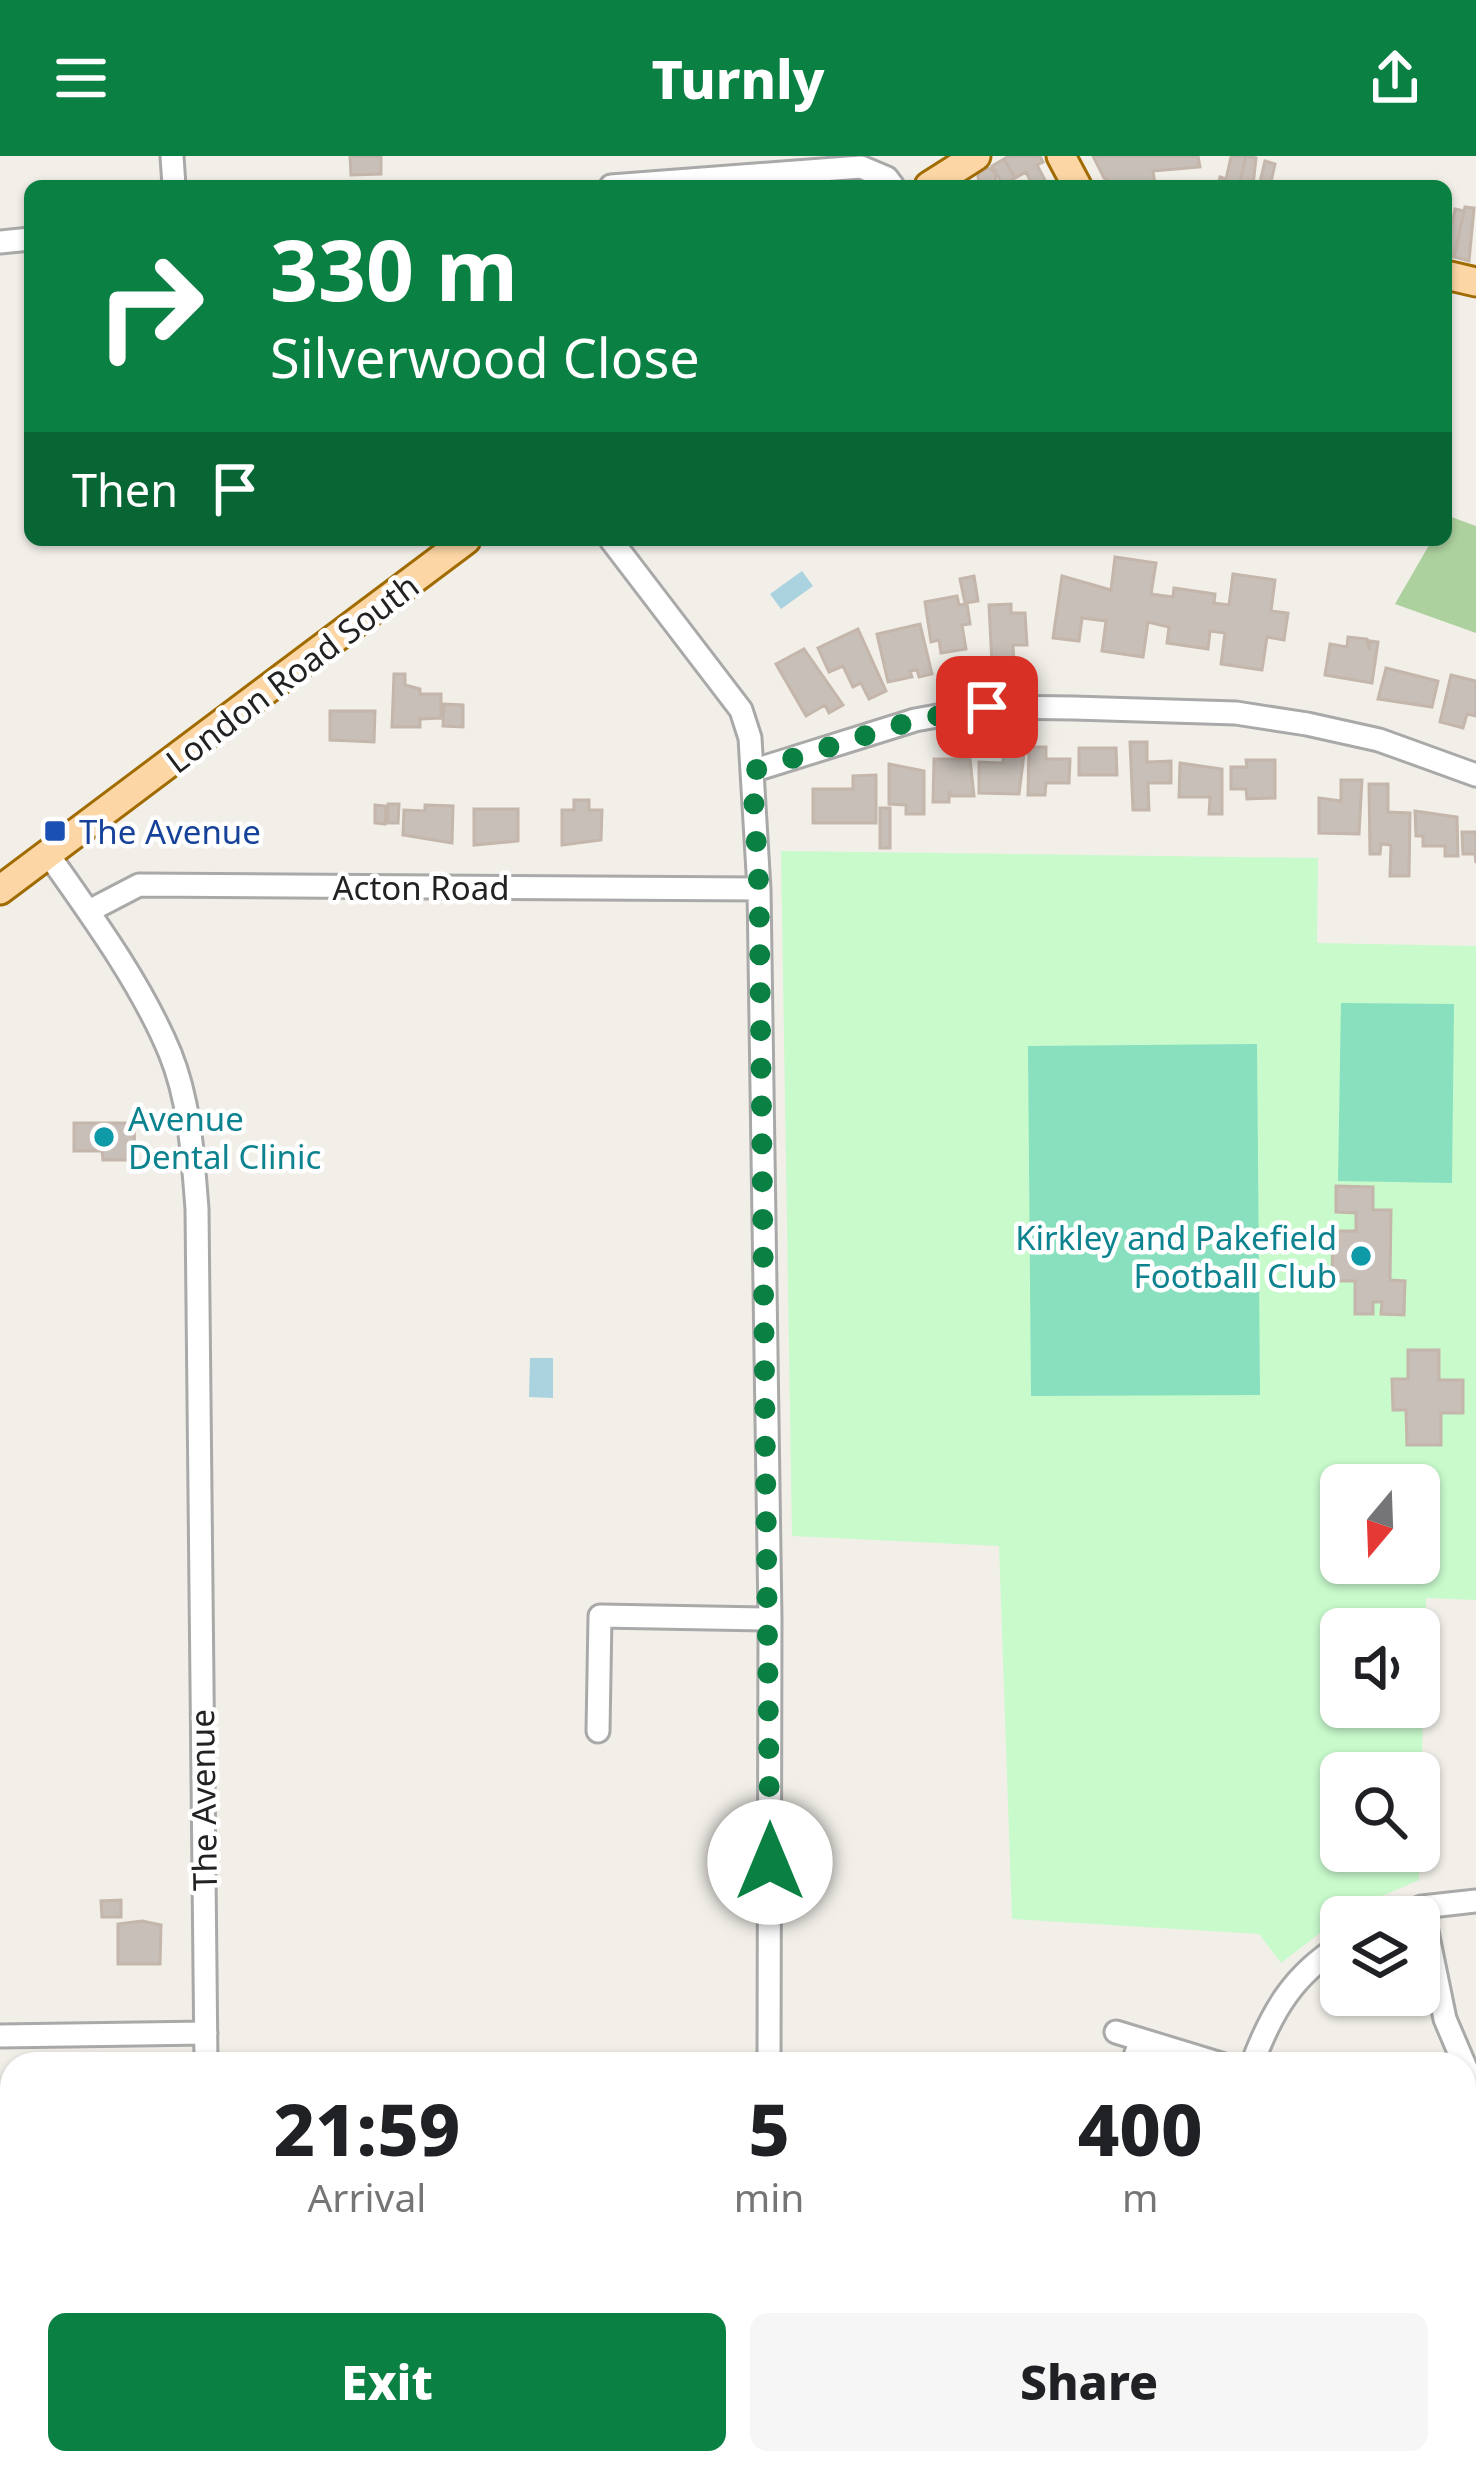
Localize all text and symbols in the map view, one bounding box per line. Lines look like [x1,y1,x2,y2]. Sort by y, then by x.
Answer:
text: Turnly [651,41,825,115]
icon: menu [48,45,114,111]
icon: share [1362,45,1428,111]
text: 330 m [270,211,518,326]
icon: right [72,228,228,384]
text: Silverwood Close [270,320,700,394]
icon: arrive [202,456,268,522]
text: Then [72,459,178,520]
street label: London Road South [156,563,428,783]
pin [936,656,1038,758]
icon: arrive [954,674,1020,740]
place label: The Avenue [79,809,261,854]
marker: The Avenue [42,818,68,844]
street label: Acton Road [332,865,510,910]
place label: Avenue Dental Clinic [128,1096,321,1179]
marker: Avenue Dental Clinic [91,1124,117,1150]
place label: Kirkley and Pakefield Football Club [1015,1215,1337,1298]
marker: Kirkley and Pakefield Football Club [1348,1243,1374,1269]
north arrow [1320,1464,1440,1584]
map controls [1320,1464,1440,2016]
button: sound [1320,1608,1440,1728]
street label: The Avenue [179,1709,227,1891]
button: search [1320,1752,1440,1872]
position arrow [707,1799,833,1925]
button: layers [1320,1896,1440,2016]
text: 21:59 [273,2079,460,2177]
text: 5 [748,2079,790,2177]
text: 400 [1078,2079,1203,2177]
text: Arrival [307,2170,426,2223]
text: min [734,2170,804,2223]
text: m [1122,2170,1158,2223]
button: Exit [48,2313,726,2451]
button: Share [750,2313,1428,2451]

